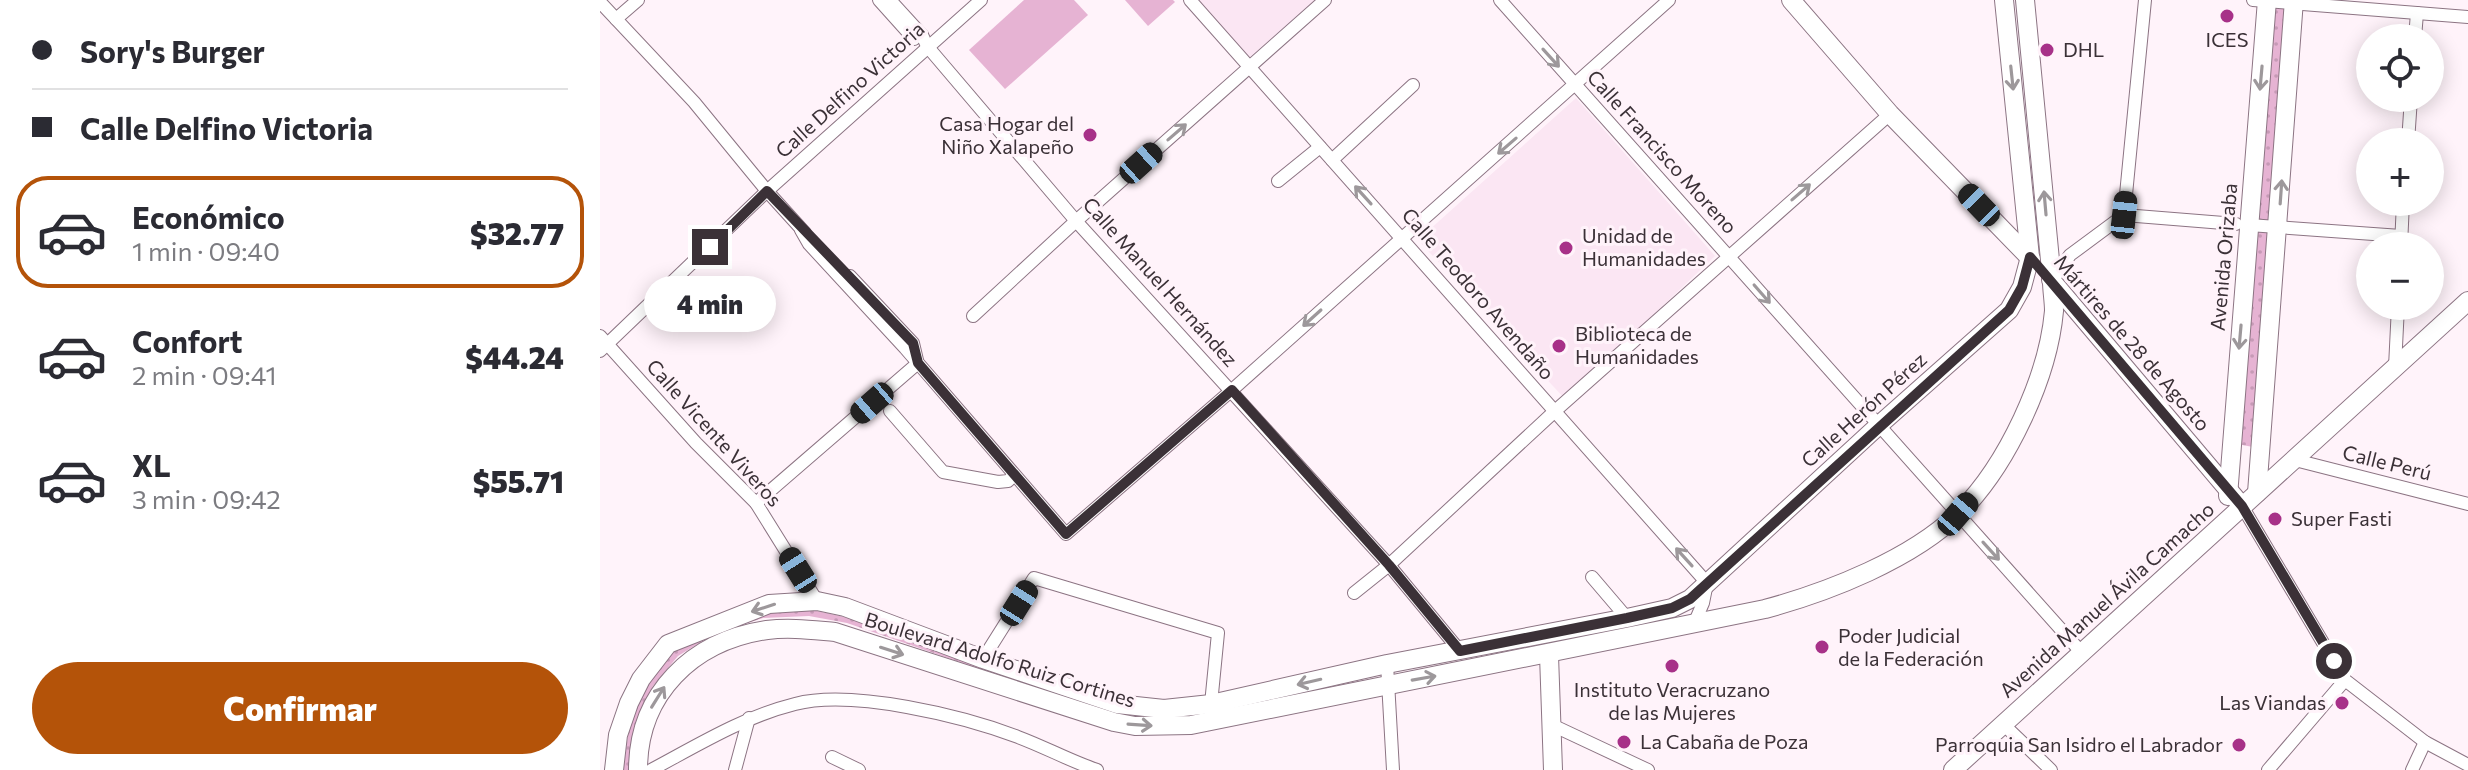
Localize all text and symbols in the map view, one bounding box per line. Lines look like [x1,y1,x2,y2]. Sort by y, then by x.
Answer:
marker: ICES [2218,7,2236,25]
street label: Calle Delfino Victoria [770,16,929,162]
map controls [2356,24,2444,320]
button: locate [2356,24,2444,112]
place label: ICES [2206,27,2248,51]
text: Sory's Burger [80,32,265,69]
place label: DHL [2063,37,2104,61]
marker: DHL [2038,41,2056,59]
one-way arrow [1542,48,1560,68]
one-way arrow [2005,64,2020,91]
one-way arrow [2253,64,2268,91]
street label: Calle Francisco Moreno [1583,65,1743,238]
text: Calle Delfino Victoria [80,109,373,146]
place label: Casa Hogar del Niño Xalapeño [939,111,1074,158]
one-way arrow [1166,123,1186,141]
marker: Casa Hogar del Niño Xalapeño [1081,126,1099,144]
button: + [2356,128,2444,216]
one-way arrow [1497,136,1517,154]
car [1115,138,1167,188]
car [1954,179,2004,231]
one-way arrow [2274,179,2289,206]
street label: Avenida Orizaba [2205,182,2241,332]
one-way arrow [1791,183,1811,201]
one-way arrow [1354,185,1372,205]
one-way arrow [2037,190,2052,217]
car [2110,190,2138,240]
street label: Calle Manuel Hernández [1079,192,1243,371]
icon: car [36,196,108,268]
text: Económico [132,198,285,235]
street label: Calle Teodoro Avendaño [1398,203,1560,384]
text: $32.77 [470,214,564,251]
place label: Unidad de Humanidades [1582,223,1706,270]
route end [692,229,728,265]
button: − [2356,232,2444,320]
text: 1 min · 09:40 [132,235,280,266]
marker: Unidad de Humanidades [1557,239,1575,257]
street label: Mártires de 28 de Agosto [2050,249,2216,435]
callout: 4 min [644,275,776,331]
one-way arrow [1753,284,1771,304]
text: 4 min [677,288,743,319]
one-way arrow [1302,308,1323,327]
icon: car [36,320,108,392]
place label: Biblioteca de Humanidades [1575,321,1699,368]
text: Confort [132,322,243,359]
one-way arrow [2232,323,2247,350]
marker: Biblioteca de Humanidades [1550,337,1568,355]
text: $44.24 [465,338,564,375]
street label: Calle Herón Pérez [1796,347,1931,472]
street label: Calle Vicente Viveros [642,354,787,511]
text: 2 min · 09:41 [132,359,277,390]
car [846,378,898,428]
street label: Calle Perú [2340,439,2434,485]
icon: car [36,444,108,516]
text: XL [132,446,171,483]
text: $55.71 [473,462,564,499]
text: 3 min · 09:42 [132,483,281,514]
car [1933,488,1983,540]
street label: Avenida Manuel Ávila Camacho [1994,496,2219,702]
place label: Super Fasti [2291,506,2392,530]
marker: Super Fasti [2266,510,2284,528]
one-way arrow [1982,540,2000,560]
car [775,543,821,597]
one-way arrow [1675,547,1694,568]
car [996,576,1042,630]
one-way arrow [750,601,776,616]
street label: Boulevard Adolfo Ruiz Cortines [862,606,1138,712]
place label: Poder Judicial de la Federación [1838,623,1984,670]
marker: Poder Judicial de la Federación [1813,638,1831,656]
route start [2316,643,2352,679]
one-way arrow [879,644,904,659]
marker: Instituto Veracruzano de las Mujeres [1663,657,1681,675]
button: Confirmar [32,662,568,754]
one-way arrow [1410,669,1436,684]
one-way arrow [1297,675,1322,690]
place label: Instituto Veracruzano de las Mujeres [1574,677,1770,724]
one-way arrow [649,686,666,708]
place label: Las Viandas [2219,690,2326,714]
marker: Las Viandas [2333,694,2351,712]
one-way arrow [1126,718,1153,733]
place label: La Cabaña de Poza [1640,729,1808,753]
place label: Parroquia San Isidro el Labrador [1935,732,2223,756]
marker: La Cabaña de Poza [1615,733,1633,751]
marker: Parroquia San Isidro el Labrador [2230,736,2248,754]

